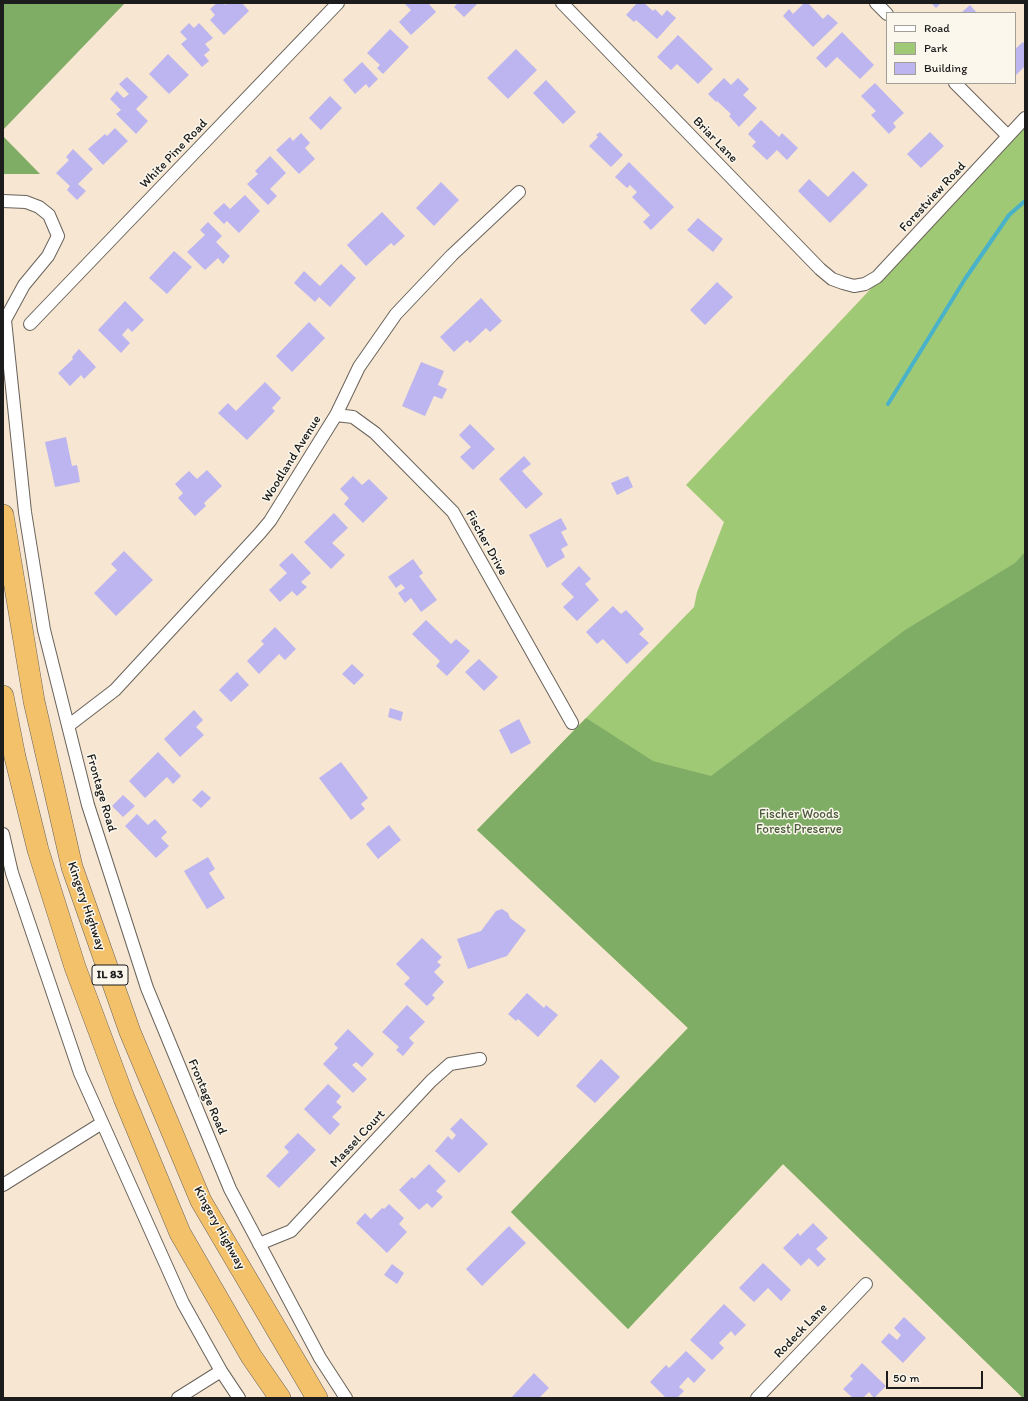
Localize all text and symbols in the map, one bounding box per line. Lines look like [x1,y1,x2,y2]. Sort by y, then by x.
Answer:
legend [886,12,1016,84]
text: Road [924,21,950,35]
text: Park [924,41,948,55]
text: Building [924,61,967,75]
street label: Briar Lane [689,114,741,166]
street label: White Pine Road [137,116,211,192]
street label: Forestview Road [897,159,969,235]
street label: Woodland Avenue [259,413,325,505]
street label: Fischer Drive [462,508,510,578]
street label: Frontage Road [82,752,120,834]
park label: Fischer Woods Forest Preserve [756,807,842,838]
street label: Kingery Highway [63,860,109,952]
road number: IL 83 [92,965,128,985]
street label: Frontage Road [184,1057,230,1137]
street label: Massel Court [327,1107,389,1171]
street label: Kingery Highway [190,1184,248,1272]
street label: Rodeck Lane [771,1300,831,1362]
scale bar [888,1363,985,1389]
text: 50 m [893,1371,919,1385]

